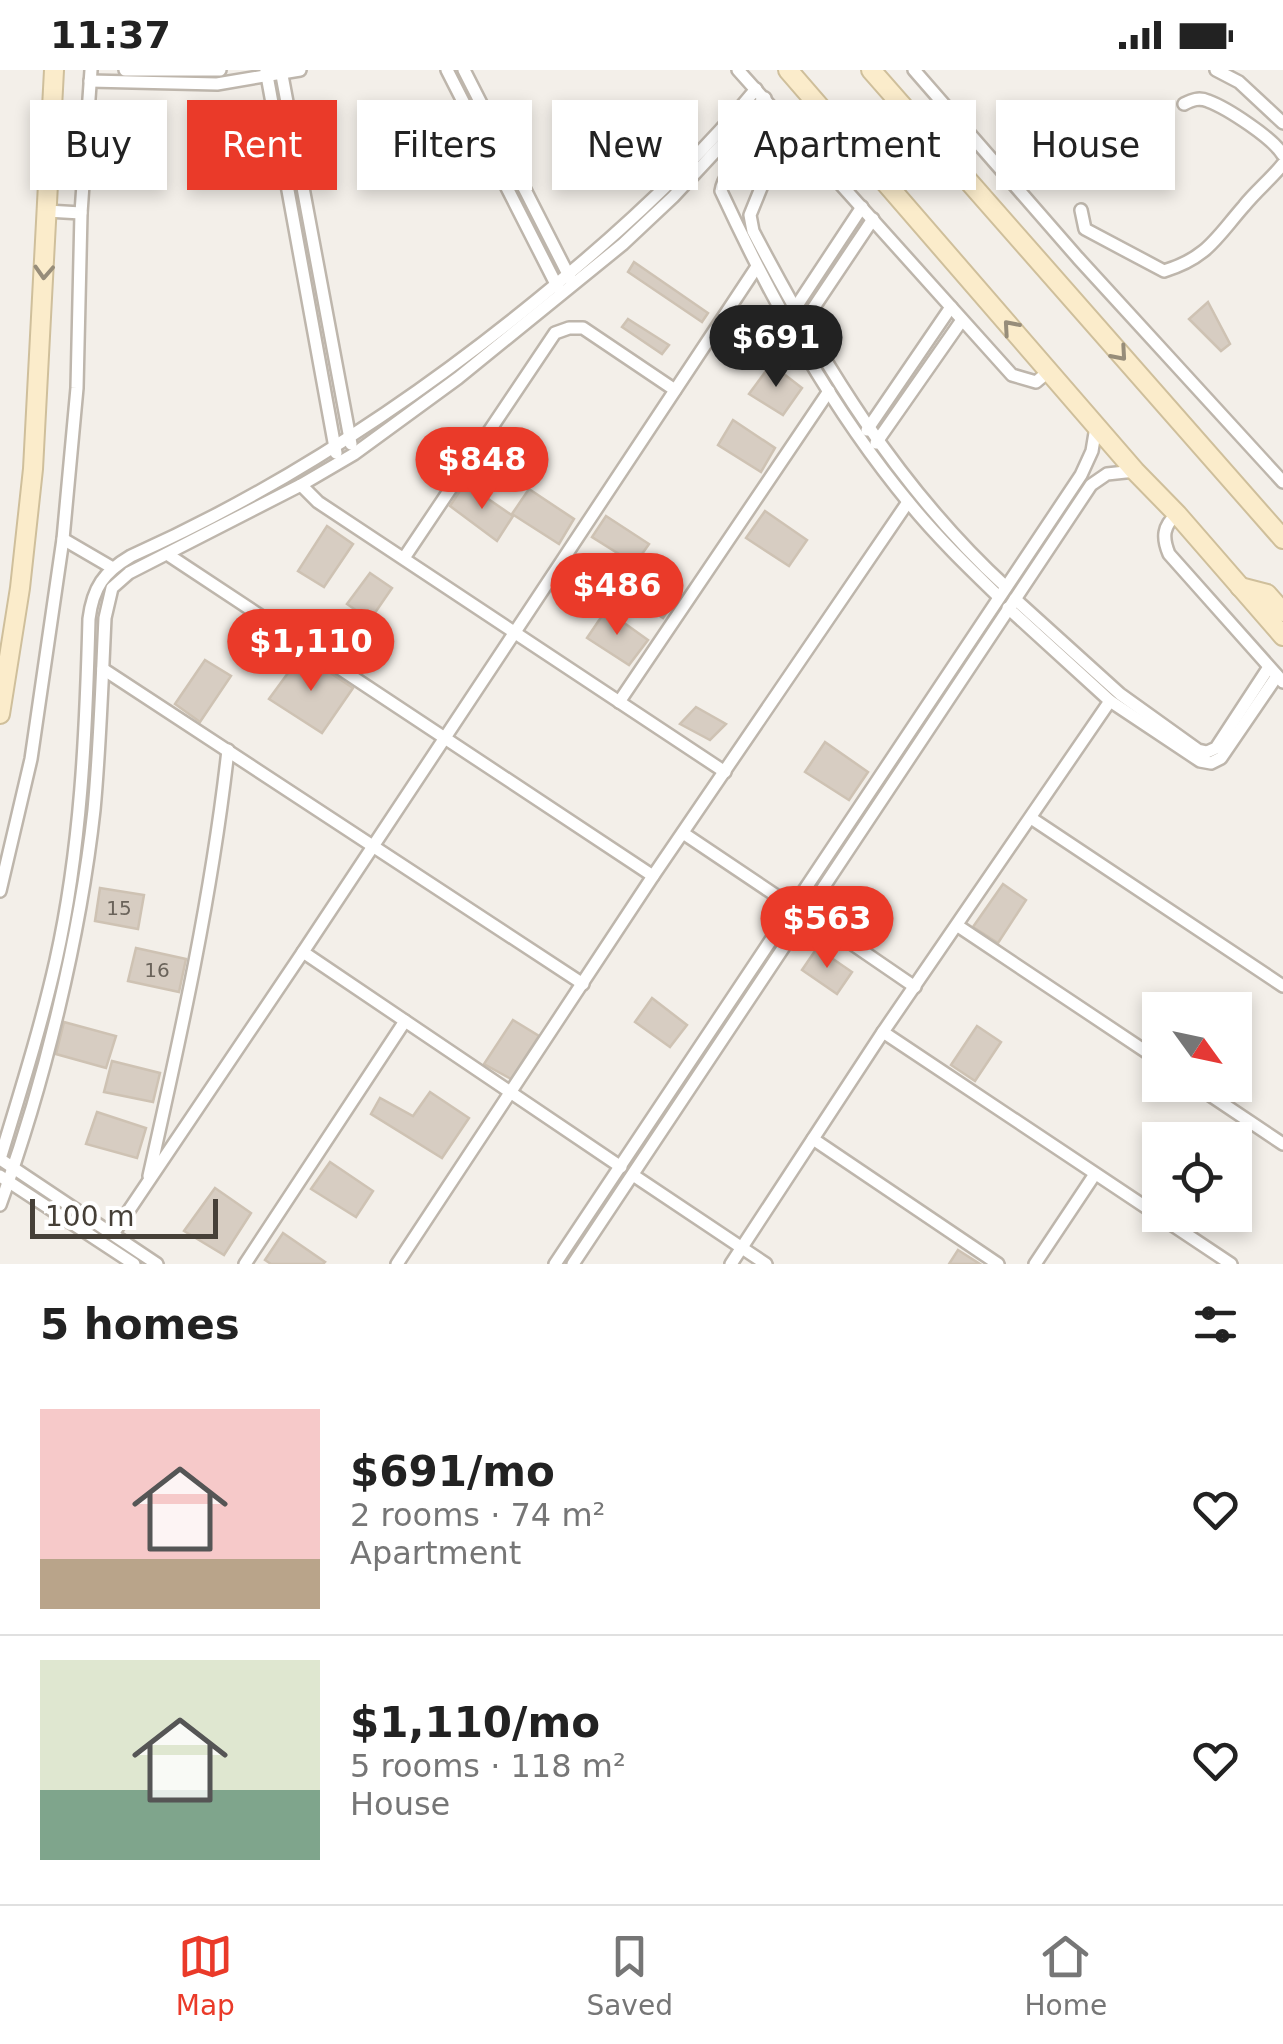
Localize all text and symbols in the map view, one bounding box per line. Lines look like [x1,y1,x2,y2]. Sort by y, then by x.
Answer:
text: 11:37 [50,13,171,57]
chip: Buy [30,100,167,190]
chip: Rent [187,100,337,190]
chip: Filters [357,100,532,190]
chip: New [552,100,698,190]
chip: Apartment [718,100,976,190]
chip: House [996,100,1175,190]
one-way arrow [34,265,55,281]
pin: $691 [717,305,835,390]
text: $691 [731,318,821,356]
one-way arrow [1003,320,1021,338]
one-way arrow [1109,342,1127,361]
pin: $848 [423,427,541,512]
text: $848 [437,440,527,478]
pin: $486 [558,553,676,638]
text: $486 [572,566,662,604]
pin: $1,110 [230,609,392,694]
text: $1,110 [249,622,373,660]
pin: $563 [768,886,886,971]
house number: 15 [106,896,132,920]
text: $563 [782,899,872,937]
house number: 16 [144,958,170,982]
north arrow [1142,992,1252,1102]
map controls [1142,992,1252,1232]
button: locate [1142,1122,1252,1232]
scale bar [30,1194,218,1238]
text: 100 m [45,1200,135,1233]
icon: filters [1188,1297,1243,1352]
text: 5 homes [40,1300,240,1349]
text: $691/mo [350,1447,555,1496]
icon: home [120,1449,240,1569]
icon: heart [1188,1482,1243,1537]
text: 2 rooms · 74 m² [350,1496,605,1534]
text: Apartment [350,1534,521,1572]
text: $1,110/mo [350,1698,600,1747]
icon: home [120,1700,240,1820]
icon: heart [1188,1733,1243,1788]
text: 5 rooms · 118 m² [350,1747,626,1785]
text: House [350,1785,450,1823]
tab: Map [176,1929,235,2022]
tab: Saved [586,1929,673,2022]
tab: Home [1025,1929,1107,2022]

